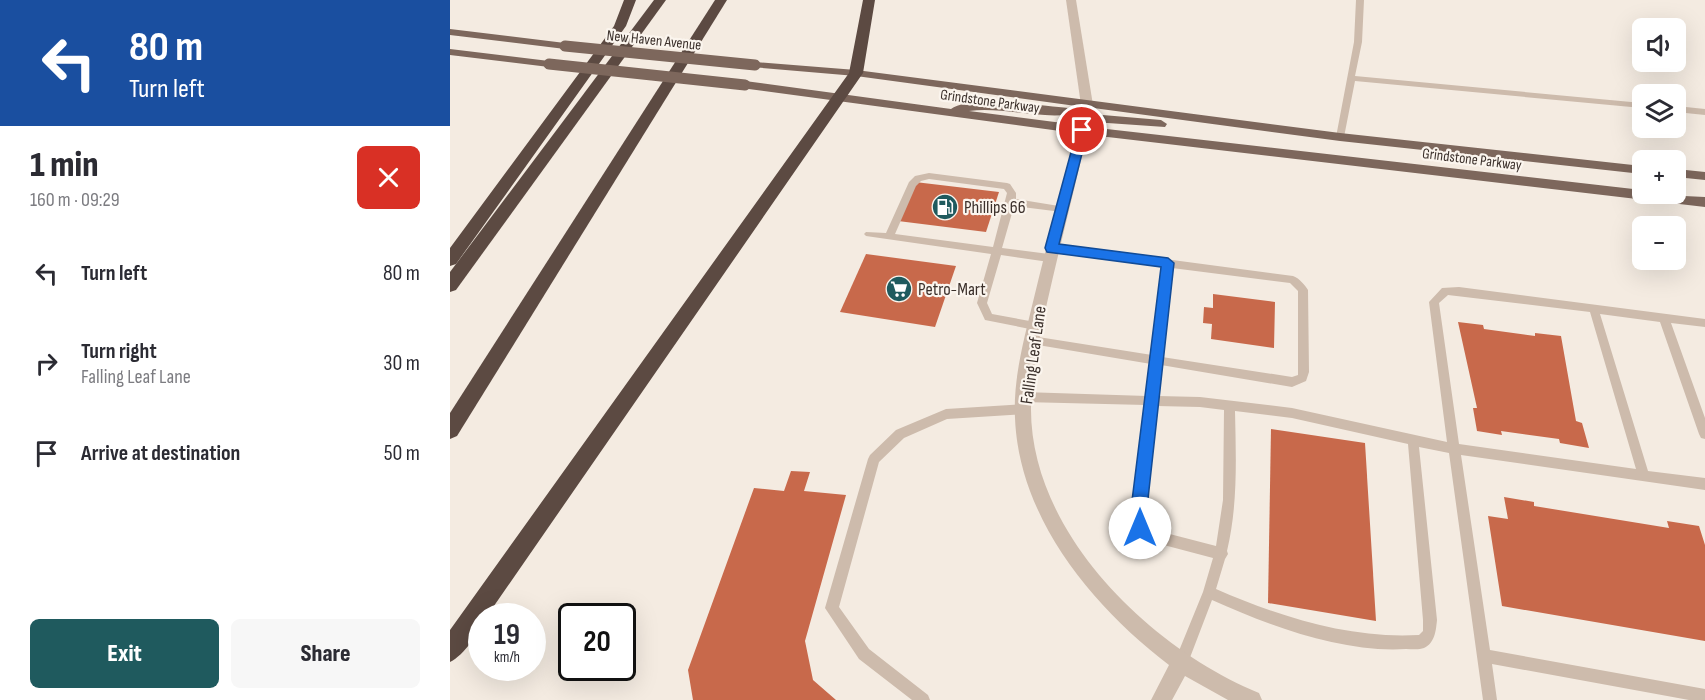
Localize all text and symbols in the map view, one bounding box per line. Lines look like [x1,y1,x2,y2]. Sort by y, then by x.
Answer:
map controls [1632,18,1686,270]
button: sound [1632,18,1686,72]
text: 80 m [129,22,203,73]
icon: left [30,24,108,102]
street label: New Haven Avenue [606,26,702,55]
text: Turn left [129,73,205,105]
button: layers [1632,84,1686,138]
street label: Grindstone Parkway [939,85,1041,118]
pin [1056,104,1107,155]
icon: arrive [1065,113,1098,146]
text: 1 min [30,144,98,187]
street label: Grindstone Parkway [1421,144,1523,175]
button: close [357,146,420,209]
button: + [1632,150,1686,204]
text: 160 m · 09:29 [30,188,120,212]
fuel station icon: Phillips 66 [930,192,960,222]
place label: Phillips 66 [964,197,1026,218]
button: − [1632,216,1686,270]
icon: left [30,257,63,290]
text: Turn left [81,260,147,287]
text: 80 m [383,260,420,287]
supermarket icon: Petro-Mart [884,274,914,304]
place label: Petro-Mart [918,279,986,300]
street label: Falling Leaf Lane [1016,305,1051,405]
text: Turn right [81,338,157,365]
icon: right [30,347,63,380]
text: 30 m [383,350,420,377]
text: Falling Leaf Lane [81,365,191,389]
icon: arrive [30,437,63,470]
text: Arrive at destination [81,440,240,467]
text: 50 m [384,440,420,467]
position arrow [1108,496,1172,560]
speed limit sign: 20 [558,603,636,681]
text: 19 [494,617,520,653]
button: Exit [30,619,219,688]
button: Share [231,619,420,688]
text: km/h [494,648,520,667]

